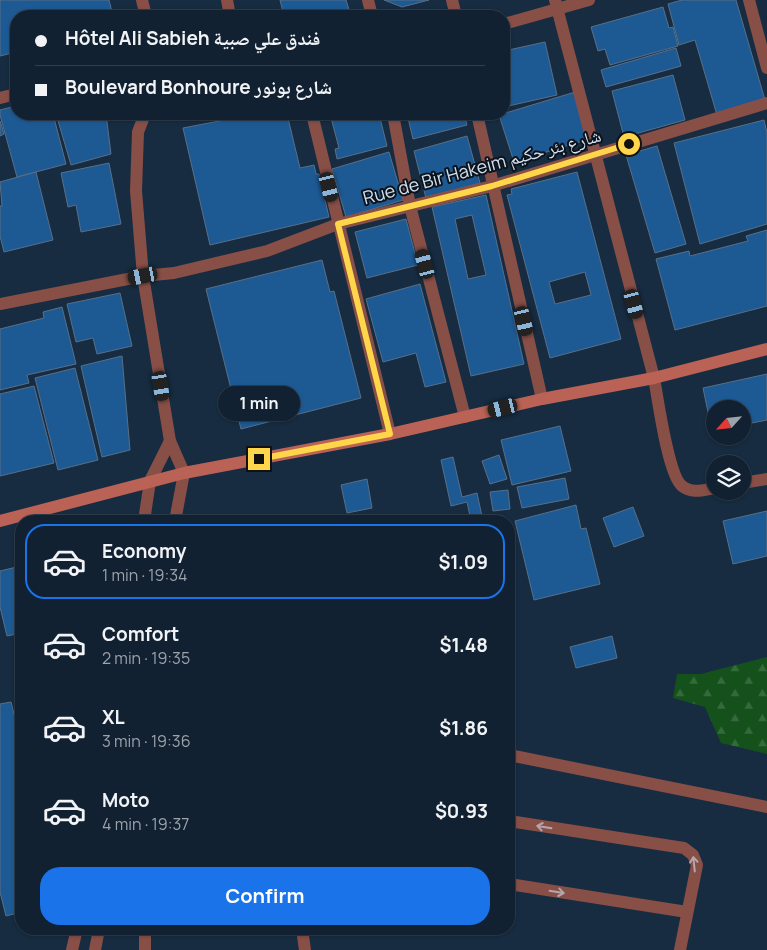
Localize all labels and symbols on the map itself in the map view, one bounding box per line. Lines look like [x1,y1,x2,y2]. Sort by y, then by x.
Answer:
street label: Rue de Bir Hakeim شارع بئر حكيم [360,123,604,210]
route start [618,133,640,155]
car [318,171,339,203]
car [413,248,436,280]
car [126,266,159,286]
car [622,288,645,320]
car [513,305,534,337]
car [151,370,170,402]
callout: 1 min [218,386,300,422]
car [486,397,519,419]
north arrow [706,400,751,445]
route end [248,448,270,470]
one-way arrow [536,822,552,832]
one-way arrow [689,857,699,873]
one-way arrow [549,887,565,897]

